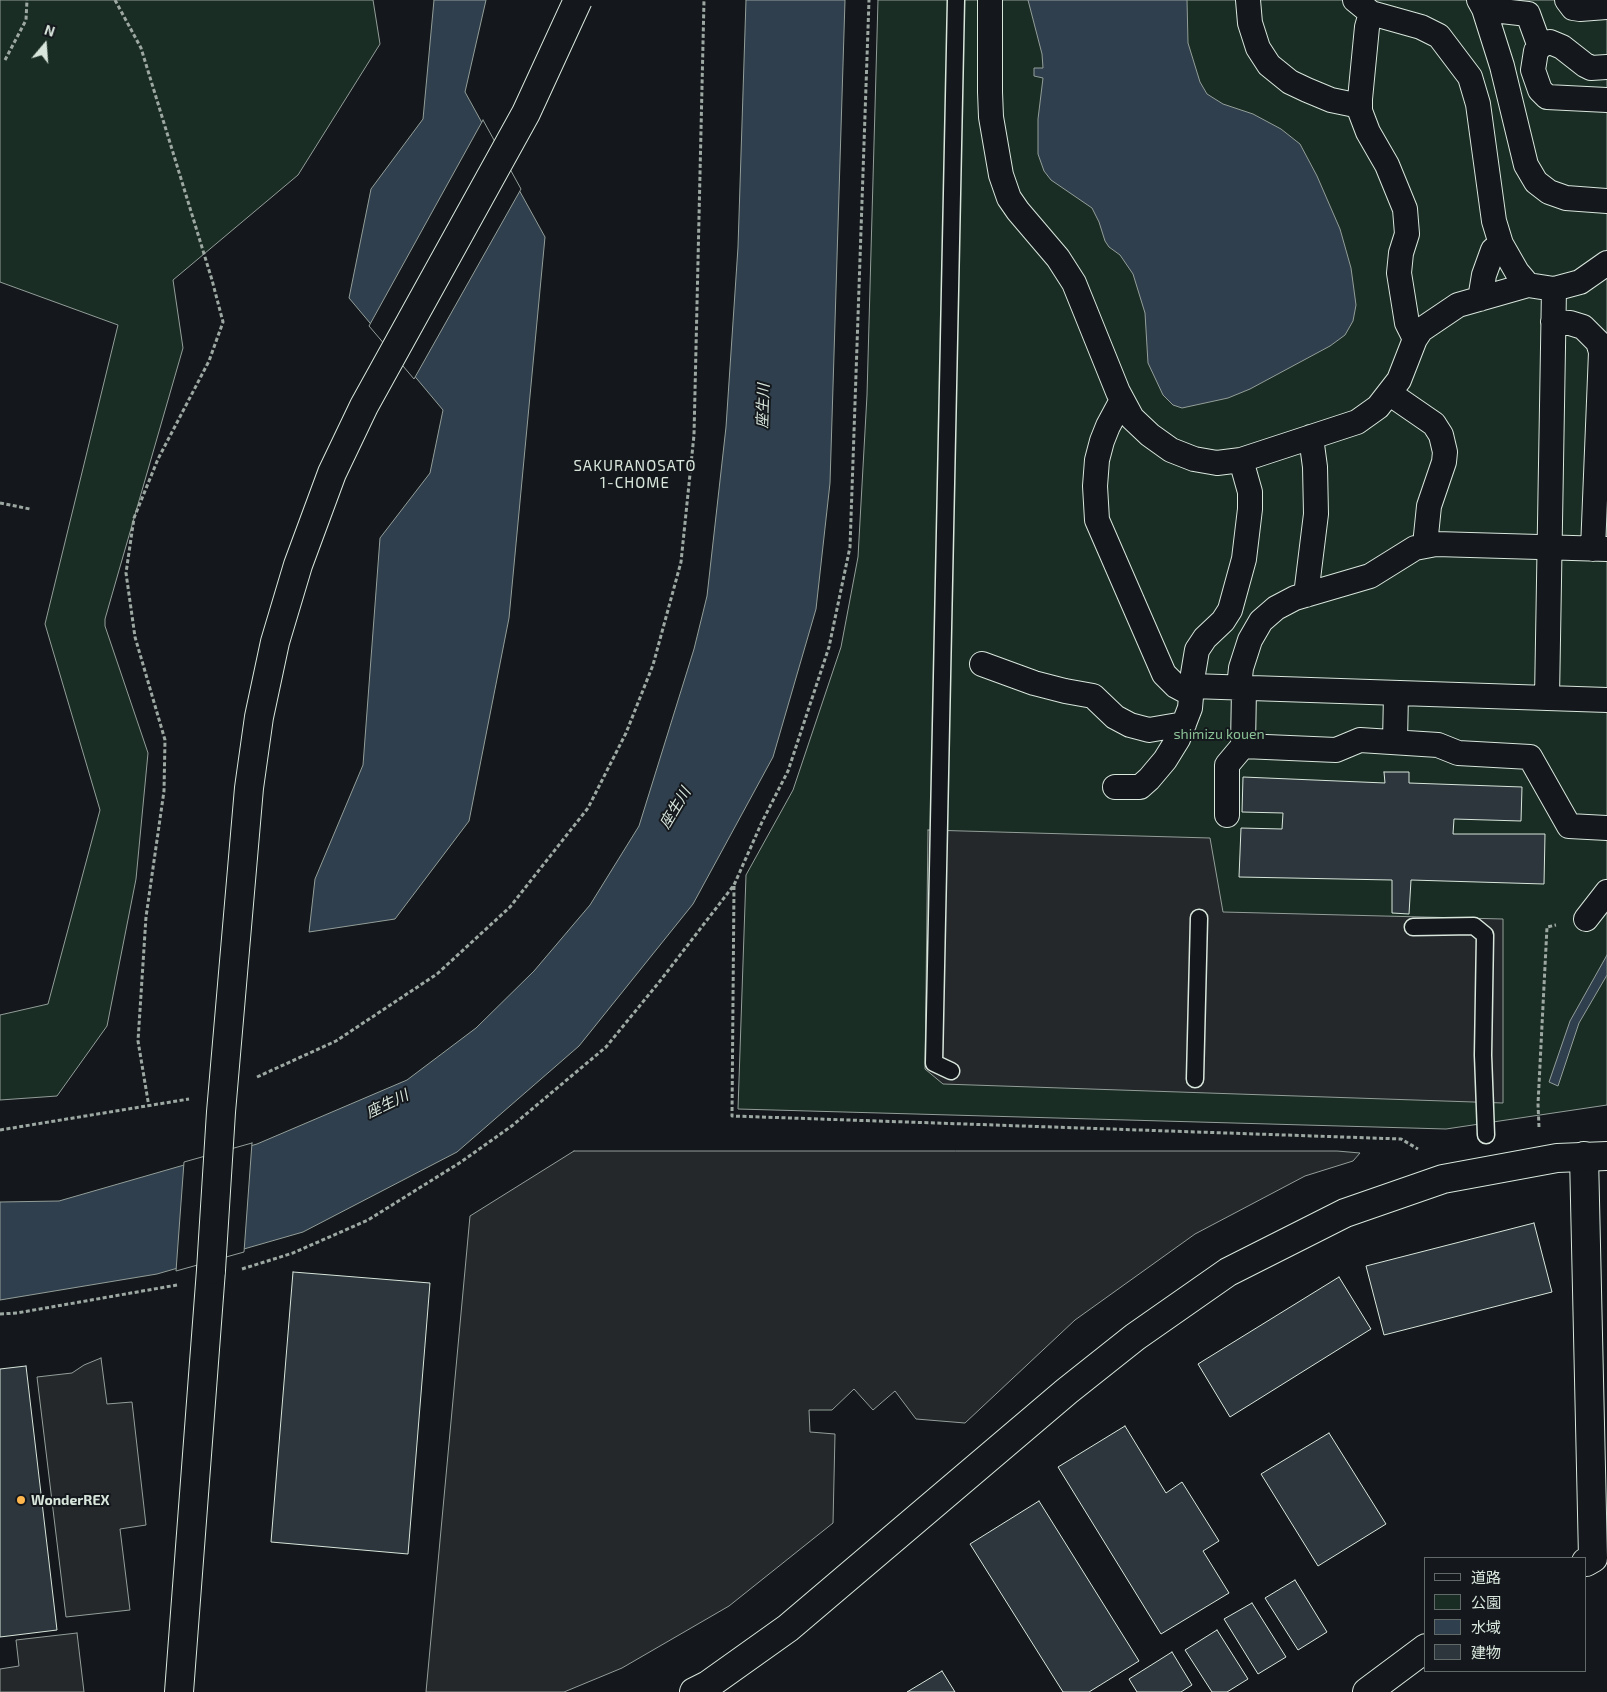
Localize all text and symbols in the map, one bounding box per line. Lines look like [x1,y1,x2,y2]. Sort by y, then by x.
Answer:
north arrow [20,20,70,70]
text: N [42,21,57,40]
water label: 座生川 [753,383,773,429]
district label: SAKURANOSATO 1-CHOME [572,457,698,492]
park label: shimizu kouen [1173,726,1265,742]
water label: 座生川 [656,784,694,832]
water label: 座生川 [363,1086,411,1122]
place label: WonderREX [31,1492,110,1508]
marker: WonderREX [15,1494,27,1506]
legend [1424,1557,1587,1672]
text: 道路 [1471,1568,1501,1586]
text: 公園 [1471,1593,1501,1611]
text: 水域 [1471,1618,1501,1636]
text: 建物 [1471,1643,1501,1661]

